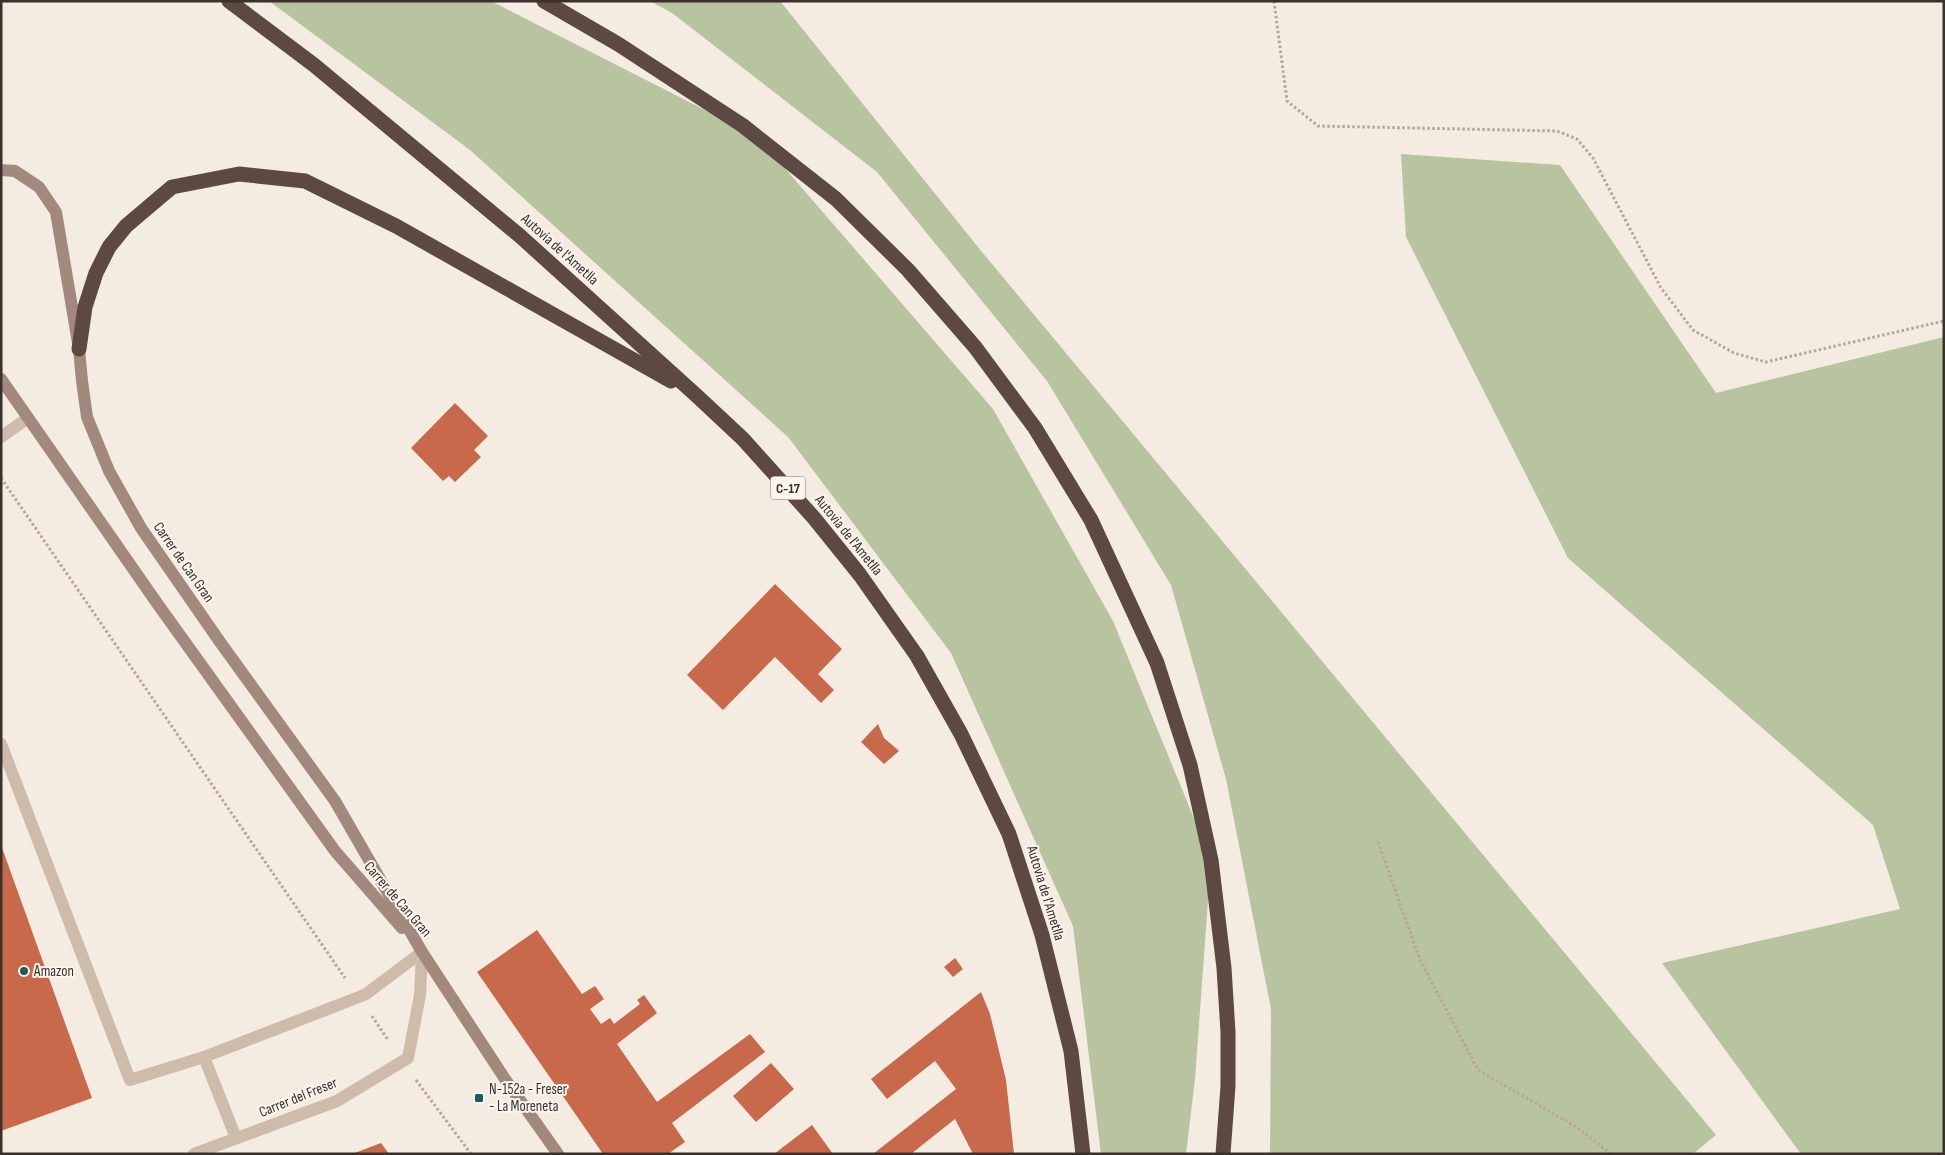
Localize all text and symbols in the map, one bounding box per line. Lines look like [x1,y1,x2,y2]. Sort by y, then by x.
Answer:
street label: Autovia de l'Ametlla [516,209,603,289]
road number: C-17 [770,476,806,499]
street label: Autovia de l'Ametlla [810,490,887,580]
street label: Carrer de Can Gran [149,518,218,606]
street label: Autovia de l'Ametlla [1022,843,1069,943]
street label: Carrer de Can Gran [360,858,436,941]
place label: Amazon [33,962,74,981]
marker: Amazon [18,965,30,977]
street label: Carrer del Freser [256,1073,341,1122]
place label: N-152a - Freser - La Moreneta [489,1080,568,1116]
marker: N-152a - Freser - La Moreneta [473,1092,485,1104]

